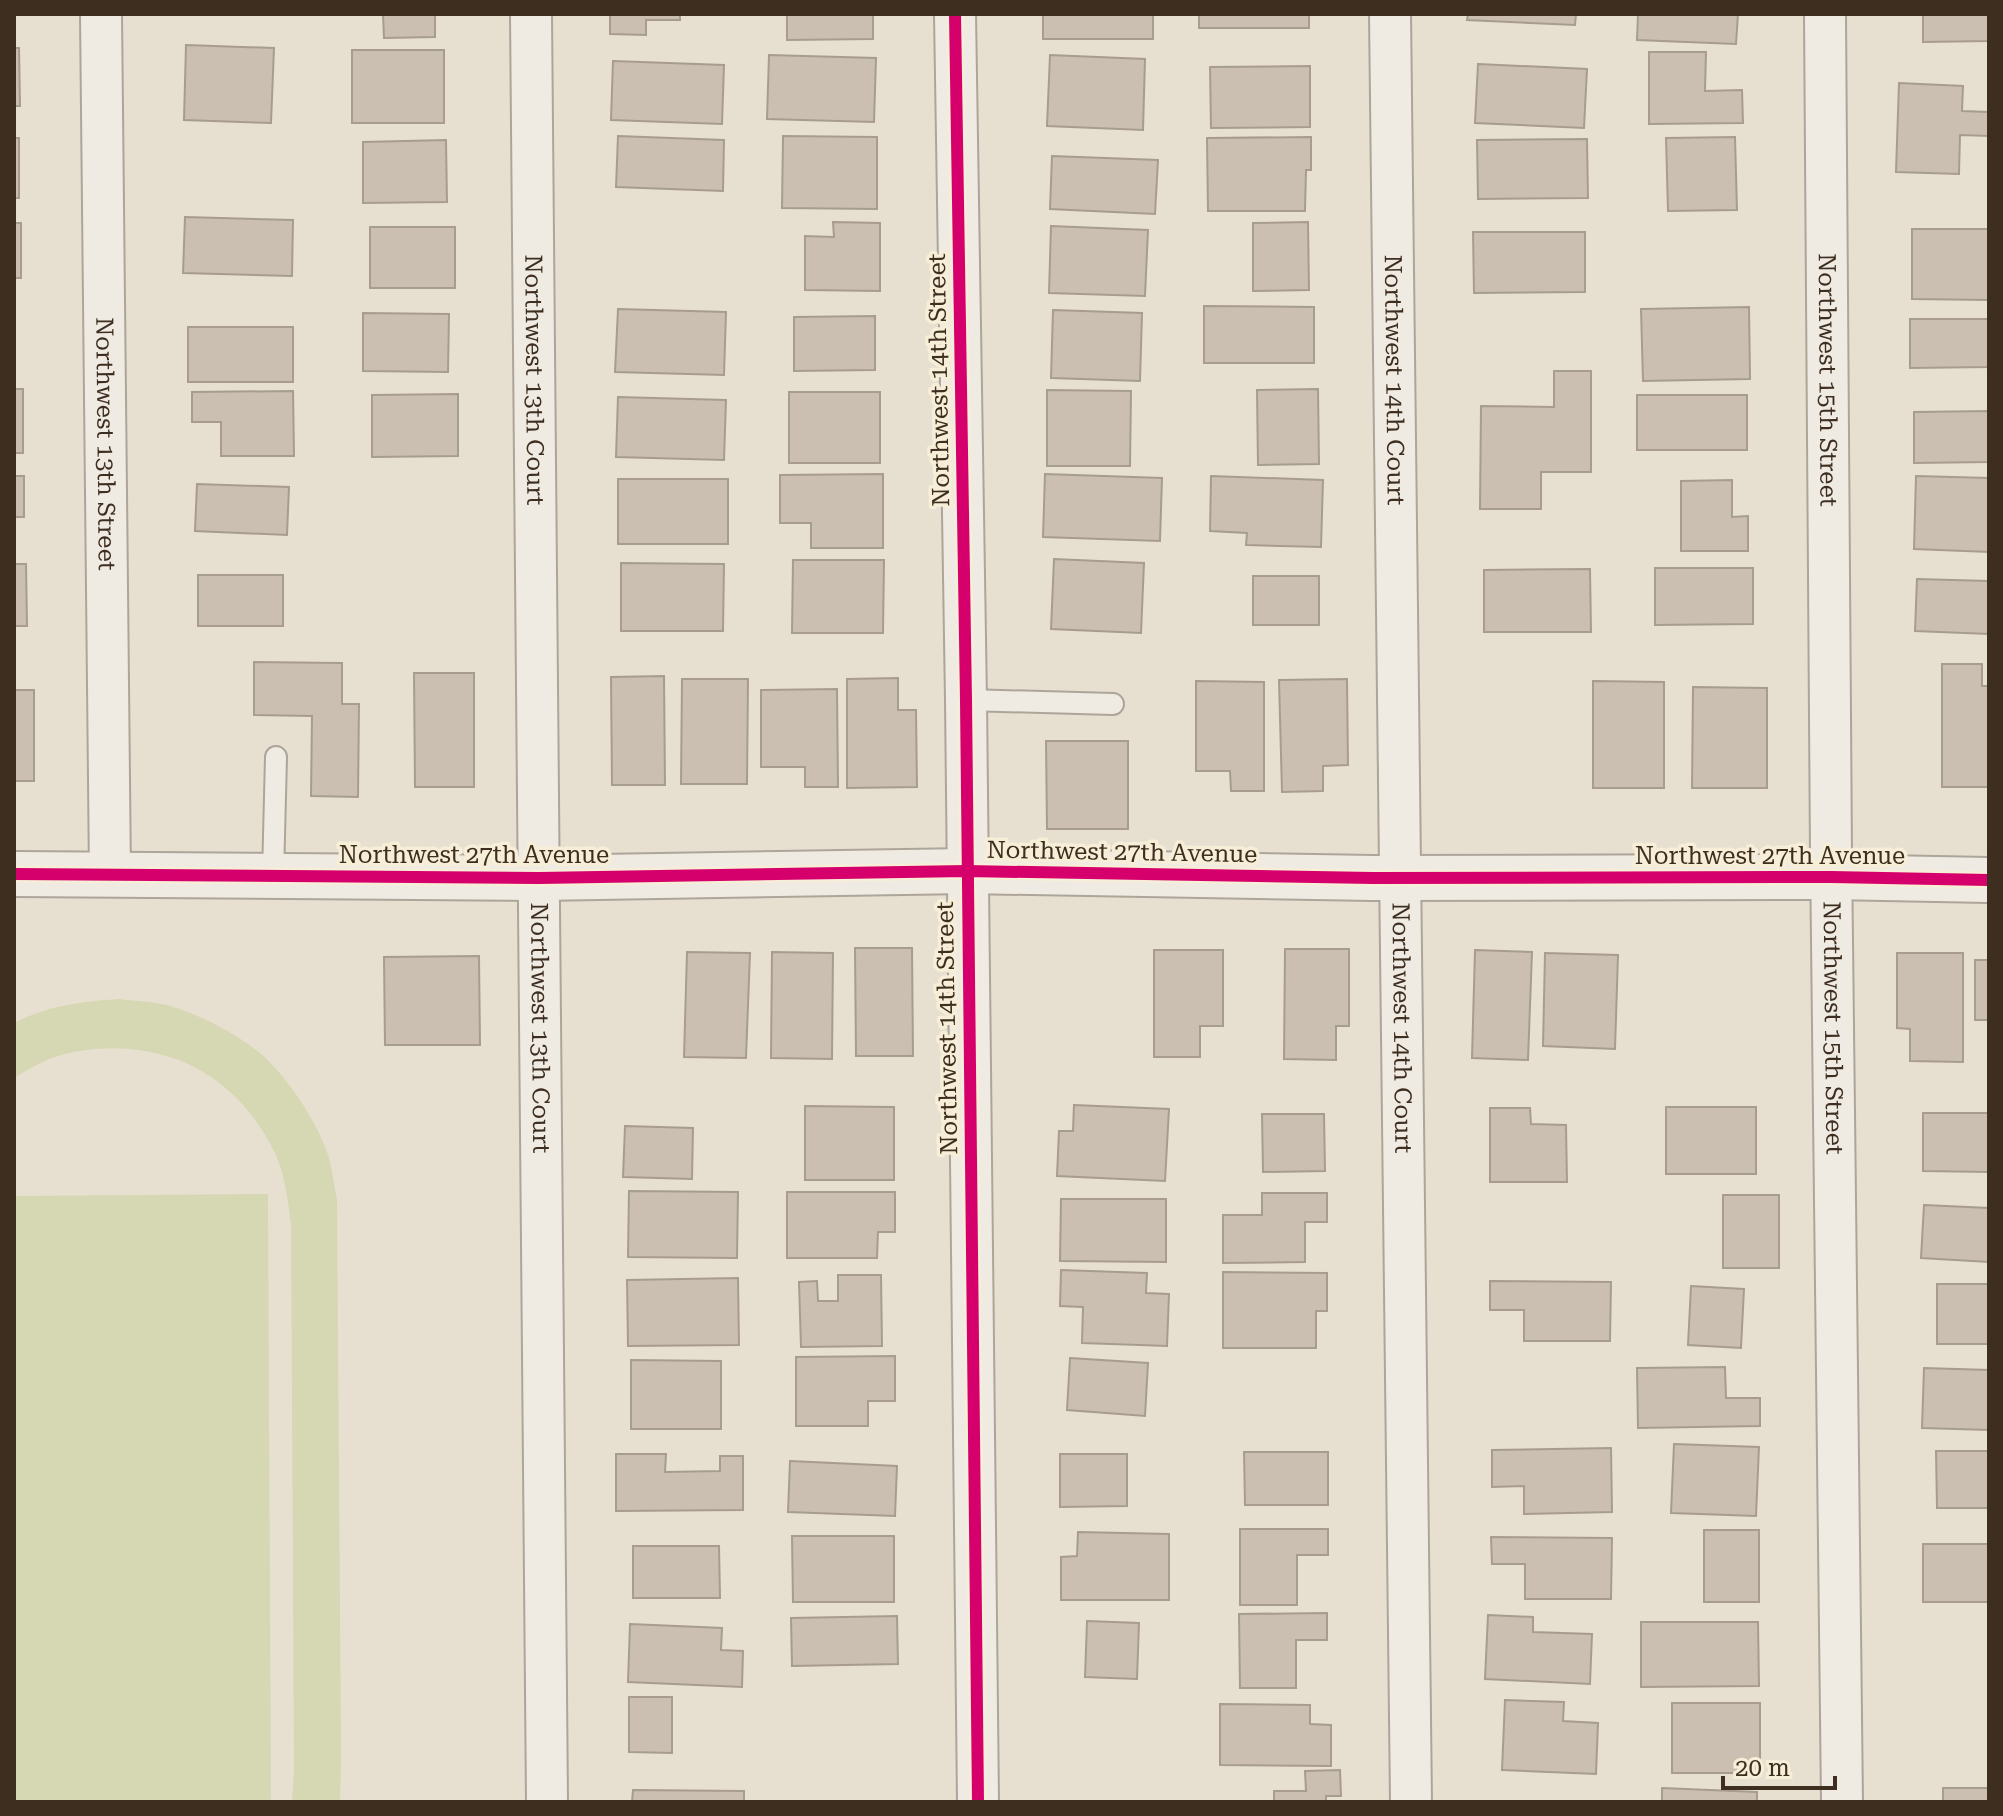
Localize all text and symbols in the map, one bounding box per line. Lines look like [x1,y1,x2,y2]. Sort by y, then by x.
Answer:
street label: Northwest 14th Street [923,253,955,507]
street label: Northwest 15th Street [1813,253,1843,507]
street label: Northwest 13th Court [519,254,549,506]
street label: Northwest 14th Court [1379,254,1410,506]
street label: Northwest 13th Street [90,317,121,571]
street label: Northwest 27th Avenue [986,836,1258,868]
street label: Northwest 27th Avenue [339,841,609,869]
street label: Northwest 27th Avenue [1635,842,1905,870]
street label: Northwest 14th Street [931,901,963,1155]
street label: Northwest 15th Street [1818,901,1848,1155]
street label: Northwest 13th Court [525,902,555,1154]
street label: Northwest 14th Court [1386,902,1417,1154]
scale bar [1723,1740,1835,1790]
text: 20 m [1735,1754,1790,1782]

